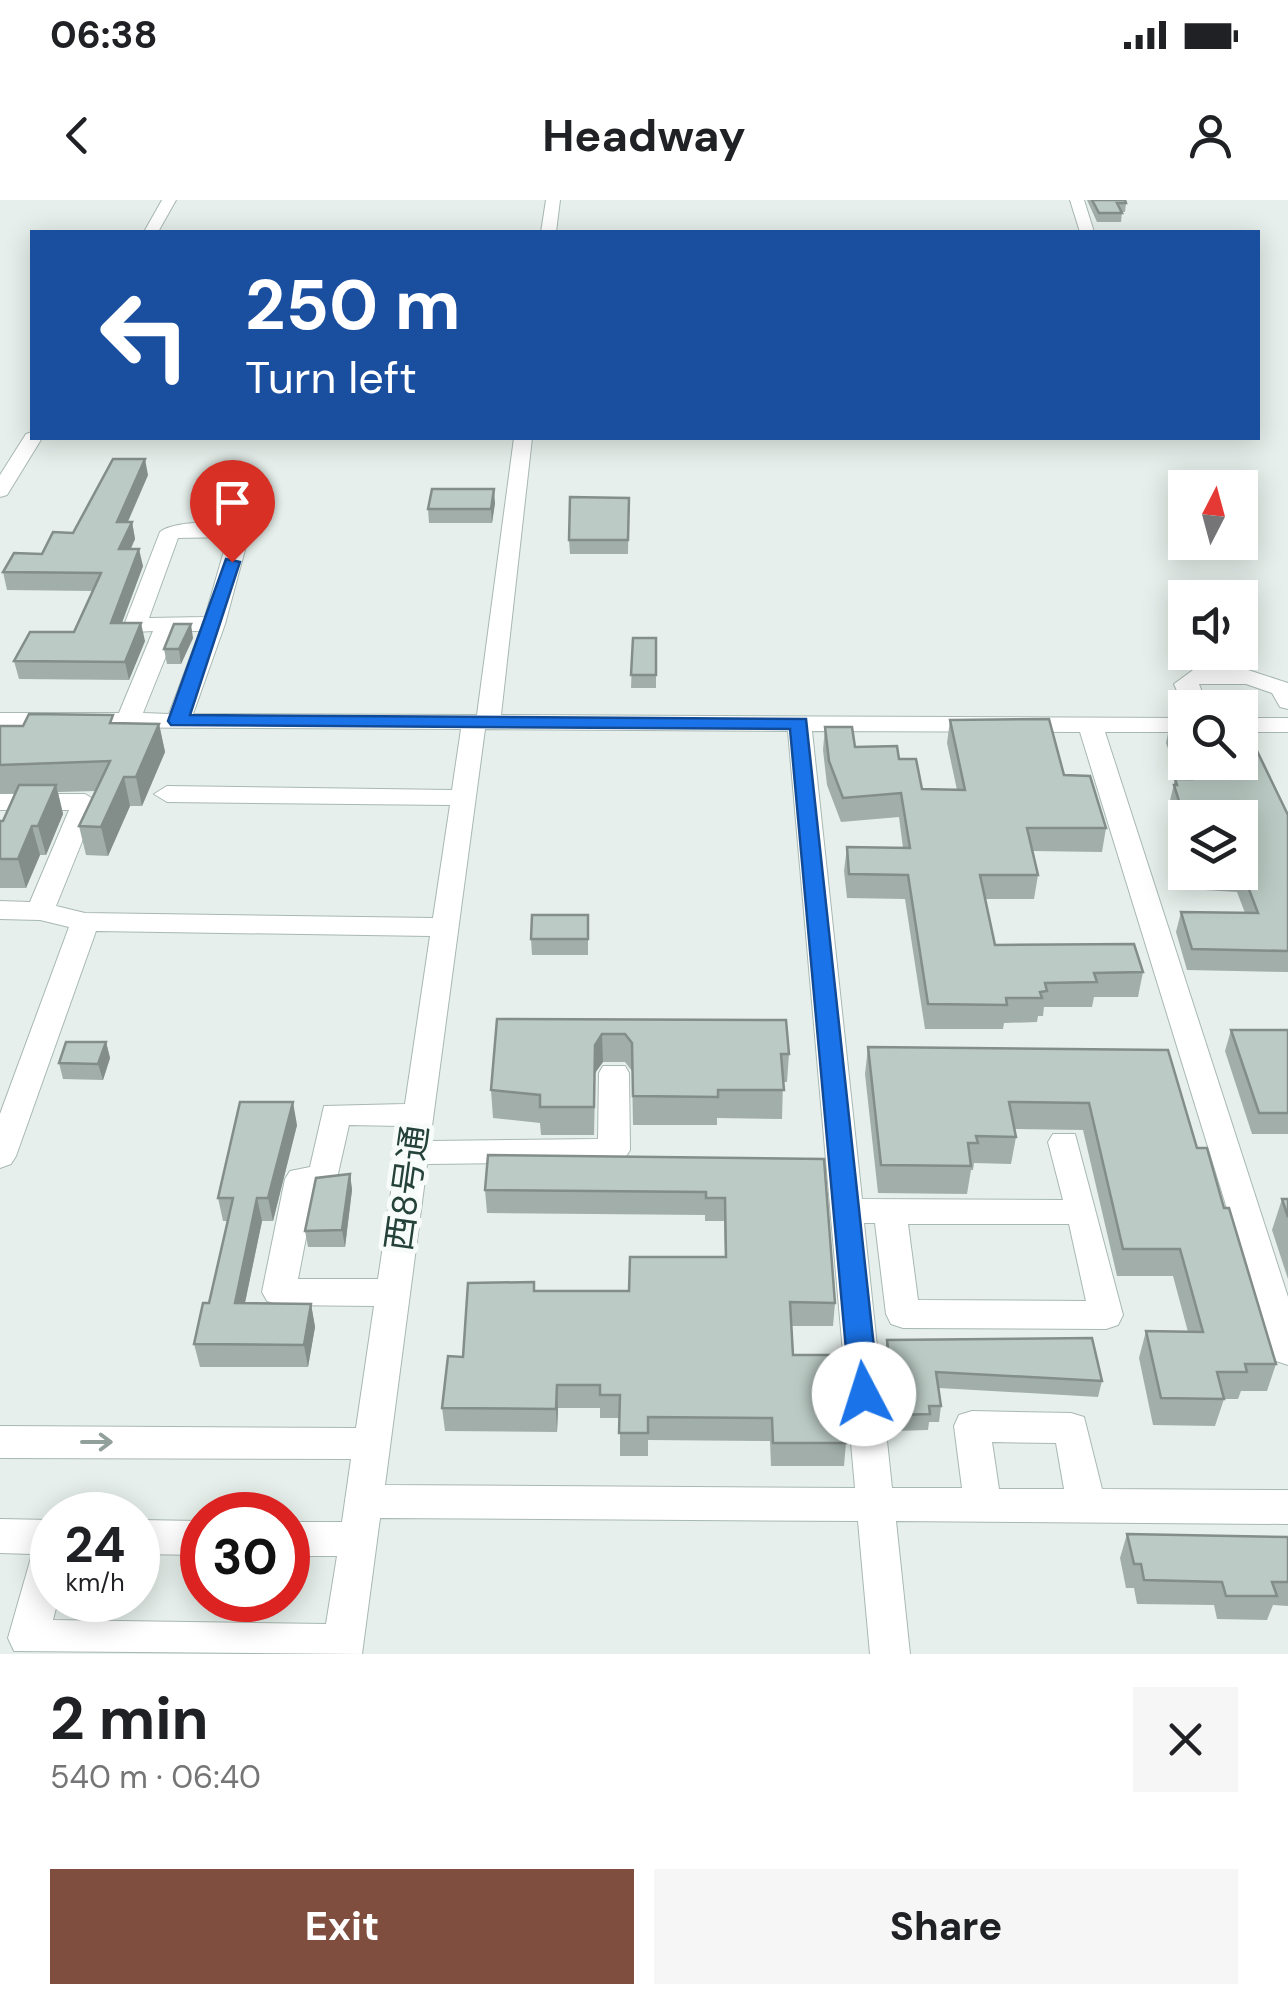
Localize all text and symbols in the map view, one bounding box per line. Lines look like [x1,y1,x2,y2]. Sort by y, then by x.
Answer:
text: 06:38 [50,10,157,60]
text: Headway [542,106,746,165]
icon: back [50,108,105,163]
icon: person [1183,108,1238,163]
text: 250 m [245,260,461,351]
icon: left [80,270,210,400]
text: Turn left [245,348,417,407]
pin [190,460,275,563]
north arrow [1168,470,1258,560]
map controls [1168,470,1258,890]
icon: arrive [205,475,260,530]
button: sound [1168,580,1258,670]
button: search [1168,690,1258,780]
button: layers [1168,800,1258,890]
street label: 西8号通 [375,1122,439,1254]
position arrow [812,1342,916,1446]
one-way arrow [80,1432,113,1452]
speed limit sign: 30 [180,1492,310,1622]
text: 24 [65,1512,126,1578]
text: km/h [65,1566,125,1599]
text: 2 min [50,1679,209,1758]
button: close [1133,1687,1238,1792]
text: 540 m · 06:40 [50,1756,261,1798]
button: Exit [50,1869,634,1984]
button: Share [654,1869,1238,1984]

